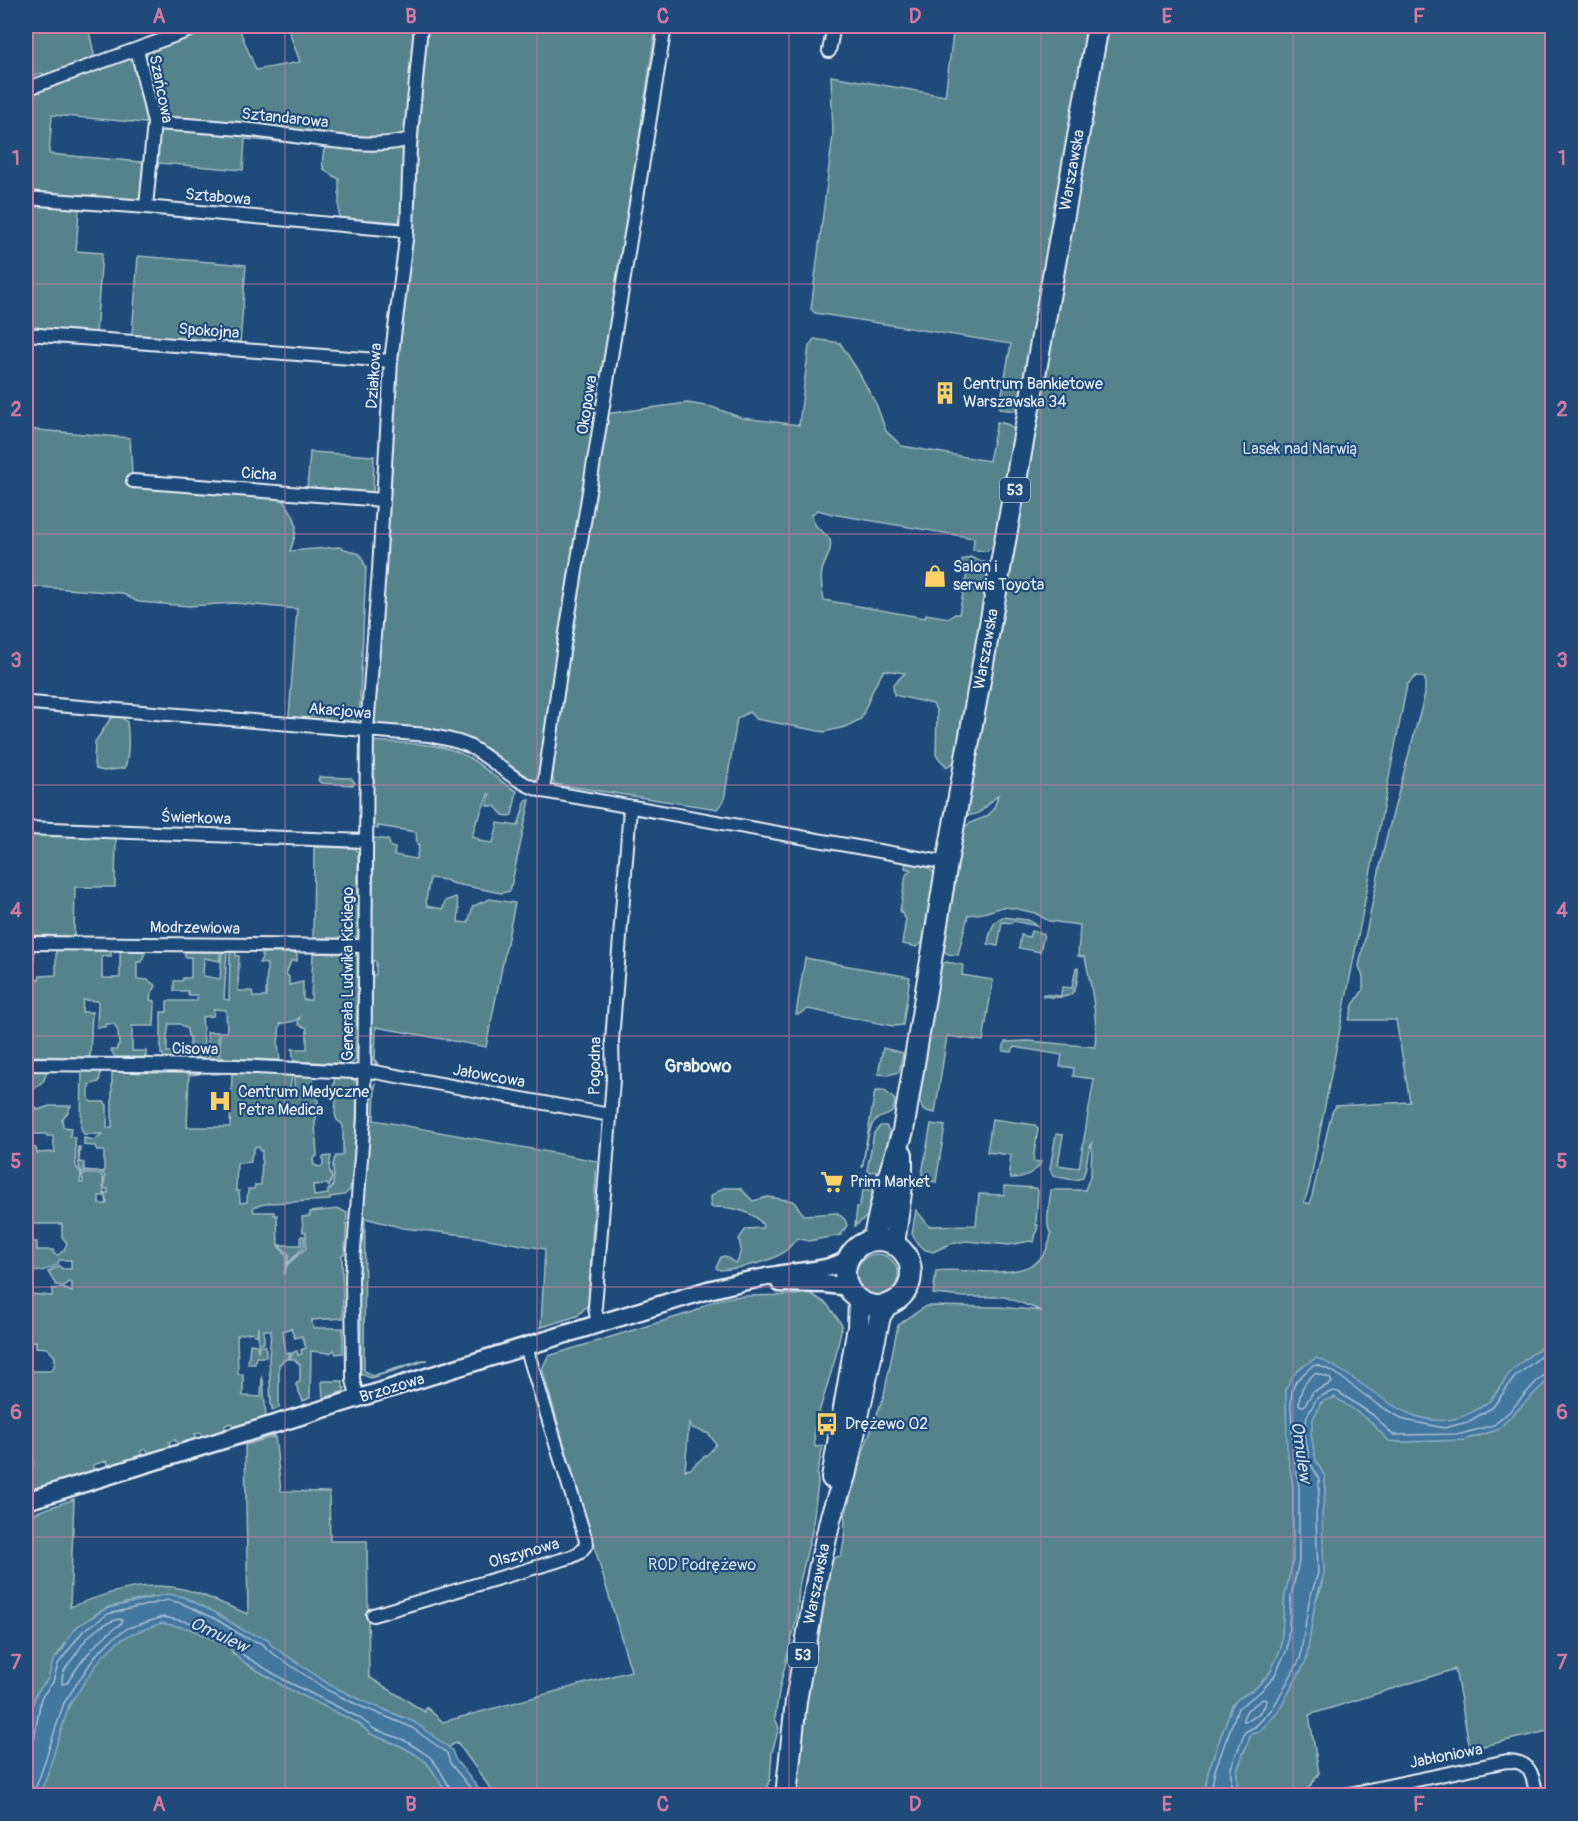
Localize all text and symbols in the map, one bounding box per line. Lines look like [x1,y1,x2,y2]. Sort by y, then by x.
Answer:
text: A [153,4,166,29]
text: B [405,4,417,29]
text: C [657,4,669,29]
text: D [909,4,922,29]
text: E [1162,4,1173,29]
text: F [1413,4,1425,29]
street label: Szańcowa [145,53,177,125]
street label: Sztandarowa [240,103,330,133]
street label: Warszawska [1055,128,1089,212]
text: 1 [12,146,20,171]
text: 1 [1558,146,1566,171]
street label: Sztabowa [184,184,252,210]
street label: Spokojna [178,319,240,343]
street label: Działkowa [362,342,386,410]
street label: Okopowa [572,374,602,436]
place label: Centrum Bankietowe Warszawska 34 [963,374,1103,412]
building icon: Centrum Bankietowe Warszawska 34 [932,380,958,406]
text: 2 [10,397,22,422]
text: 2 [1556,397,1568,422]
park label: Lasek nad Narwią [1242,439,1358,459]
street label: Cicha [240,463,278,485]
road number: 53 [1000,478,1030,502]
place label: Salon i serwis Toyota [953,557,1044,595]
shop icon: Salon i serwis Toyota [922,563,948,589]
street label: Warszawska [969,607,1003,691]
text: 3 [10,648,22,673]
text: 3 [1556,648,1568,673]
street label: Akacjowa [308,698,372,724]
street label: Świerkowa [161,807,231,829]
street label: Generała Ludwika Kickiego [338,887,358,1061]
text: 4 [10,898,22,923]
text: 4 [1556,898,1568,923]
street label: Modrzewiowa [150,917,240,939]
street label: Pogodna [584,1037,606,1095]
street label: Cisowa [172,1039,218,1059]
district label: Grabowo [665,1055,732,1078]
street label: Jałowcowa [451,1060,527,1092]
place label: Centrum Medyczne Petra Medica [238,1082,369,1120]
hospital icon: Centrum Medyczne Petra Medica [207,1088,233,1114]
text: 5 [11,1149,22,1174]
text: 5 [1557,1149,1568,1174]
supermarket icon: Prim Market [819,1169,845,1195]
place label: Prim Market [850,1172,931,1192]
street label: Brzozowa [357,1369,427,1407]
text: 6 [10,1400,22,1425]
text: 6 [1556,1400,1568,1425]
bus stop icon: Drężewo 02 [814,1411,840,1437]
place label: Drężewo 02 [845,1414,928,1434]
water label: Omulew [1285,1420,1317,1487]
street label: Olszynowa [486,1533,562,1573]
street label: Warszawska [799,1542,835,1626]
park label: ROD Podrężewo [648,1555,756,1575]
water label: Omulew [186,1612,254,1660]
road number: 53 [788,1643,818,1667]
text: 7 [11,1650,22,1675]
text: 7 [1557,1650,1568,1675]
street label: Jabłoniowa [1408,1739,1484,1773]
text: A [153,1792,166,1817]
text: B [405,1792,417,1817]
text: C [657,1792,669,1817]
text: D [909,1792,922,1817]
text: E [1162,1792,1173,1817]
text: F [1413,1792,1425,1817]

